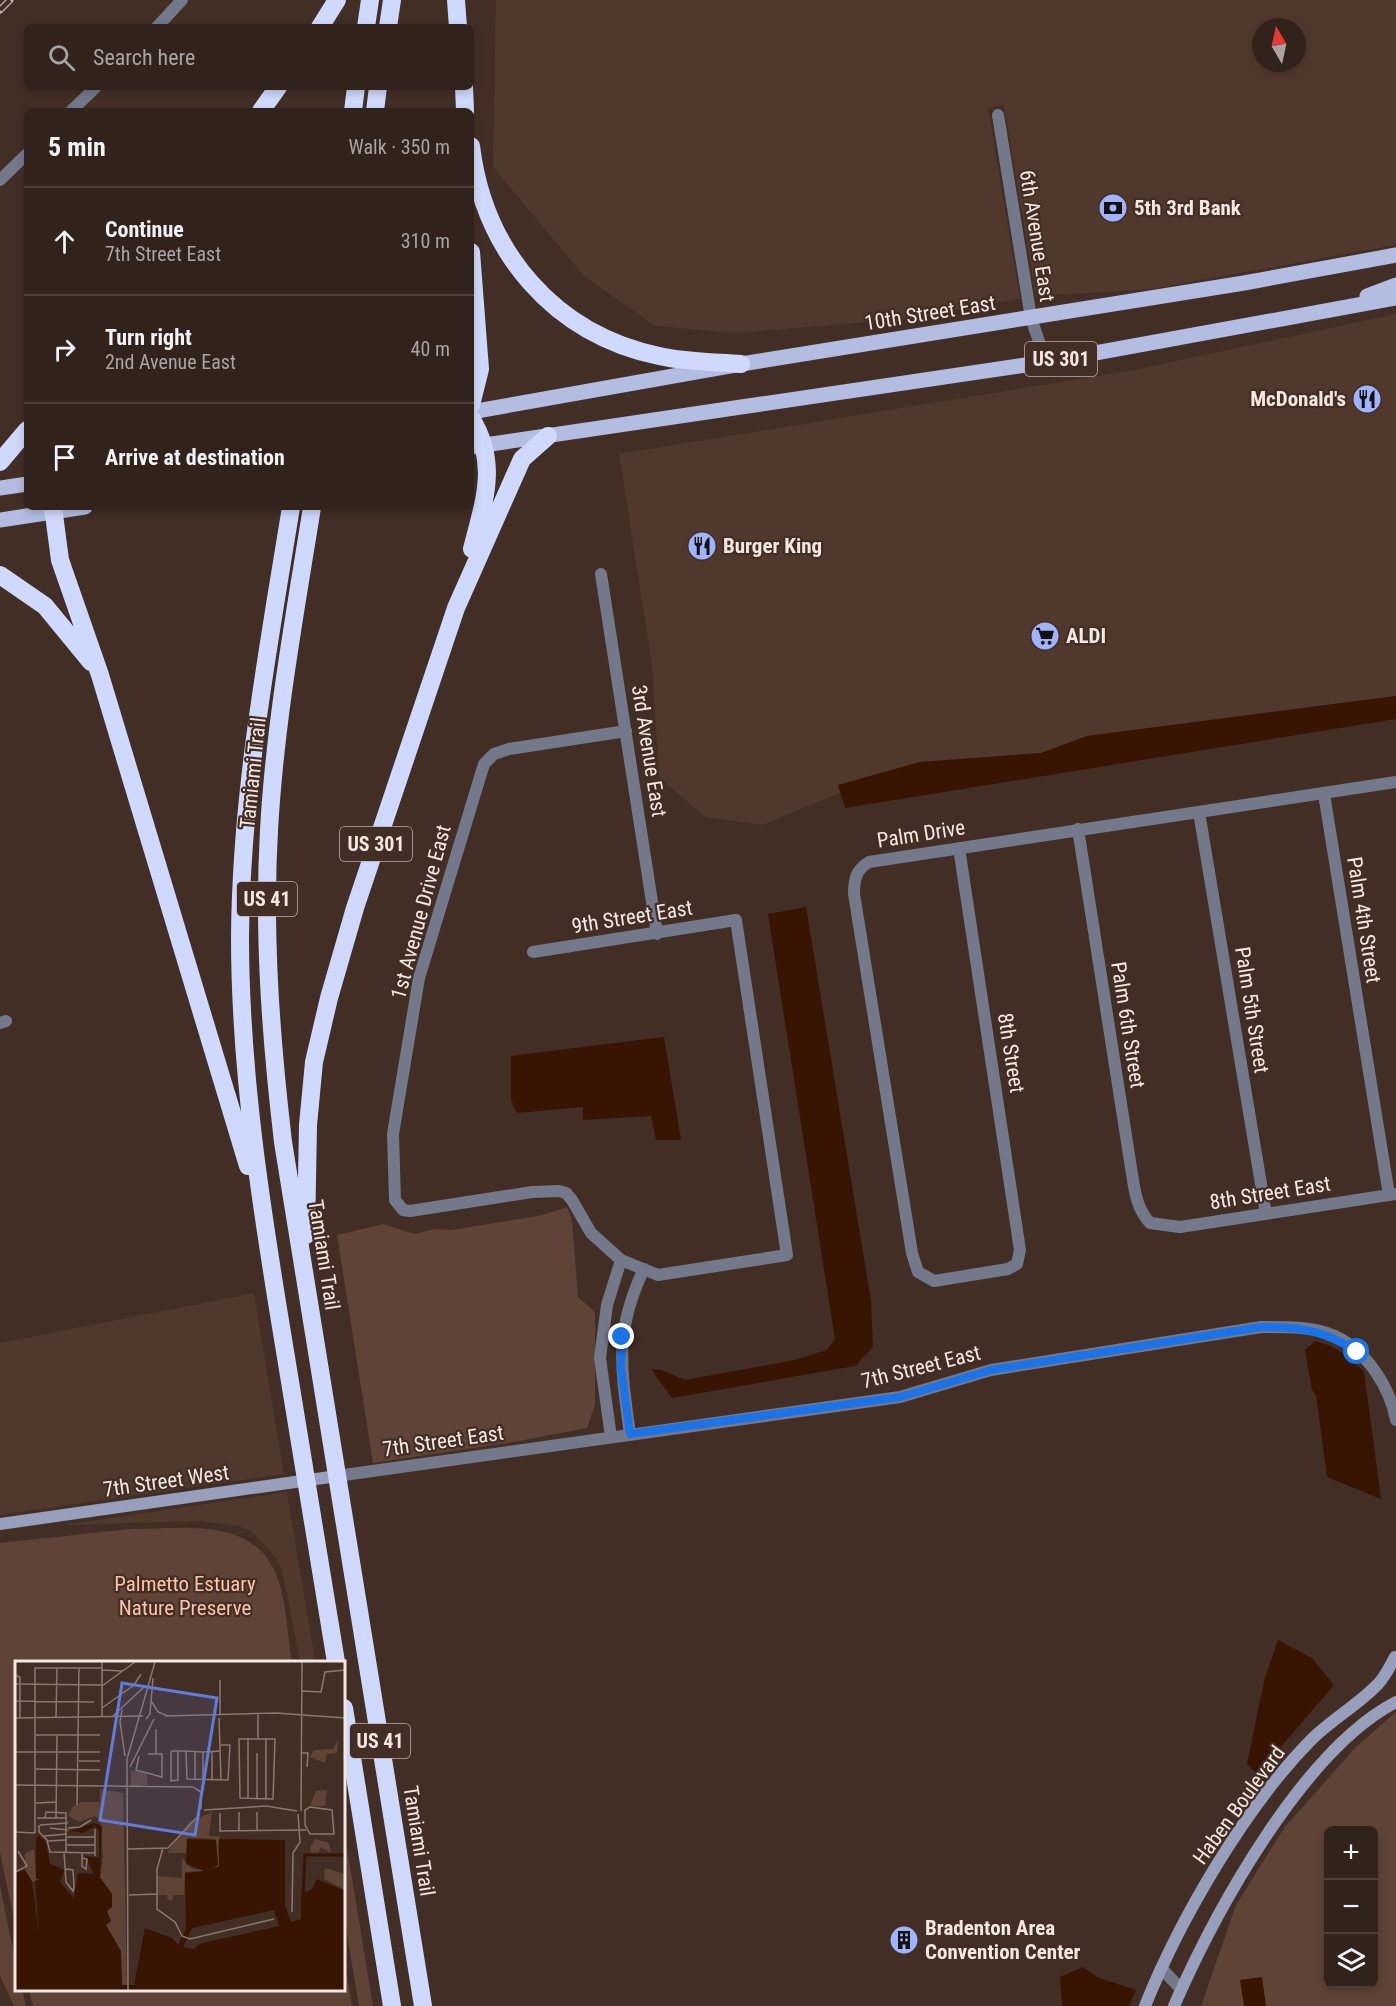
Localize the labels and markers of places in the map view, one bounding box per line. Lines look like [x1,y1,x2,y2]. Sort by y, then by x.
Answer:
bank icon: 5th 3rd Bank [1097,192,1129,224]
place label: 5th 3rd Bank [1134,196,1242,220]
restaurant icon: McDonald's [1351,383,1383,415]
place label: McDonald's [1250,387,1346,411]
restaurant icon: Burger King [686,530,718,562]
place label: Burger King [723,534,822,558]
supermarket icon: ALDI [1029,620,1061,652]
place label: ALDI [1066,624,1106,648]
place label: Bradenton Area Convention Center [925,1916,1081,1964]
building icon: Bradenton Area Convention Center [888,1924,920,1956]

